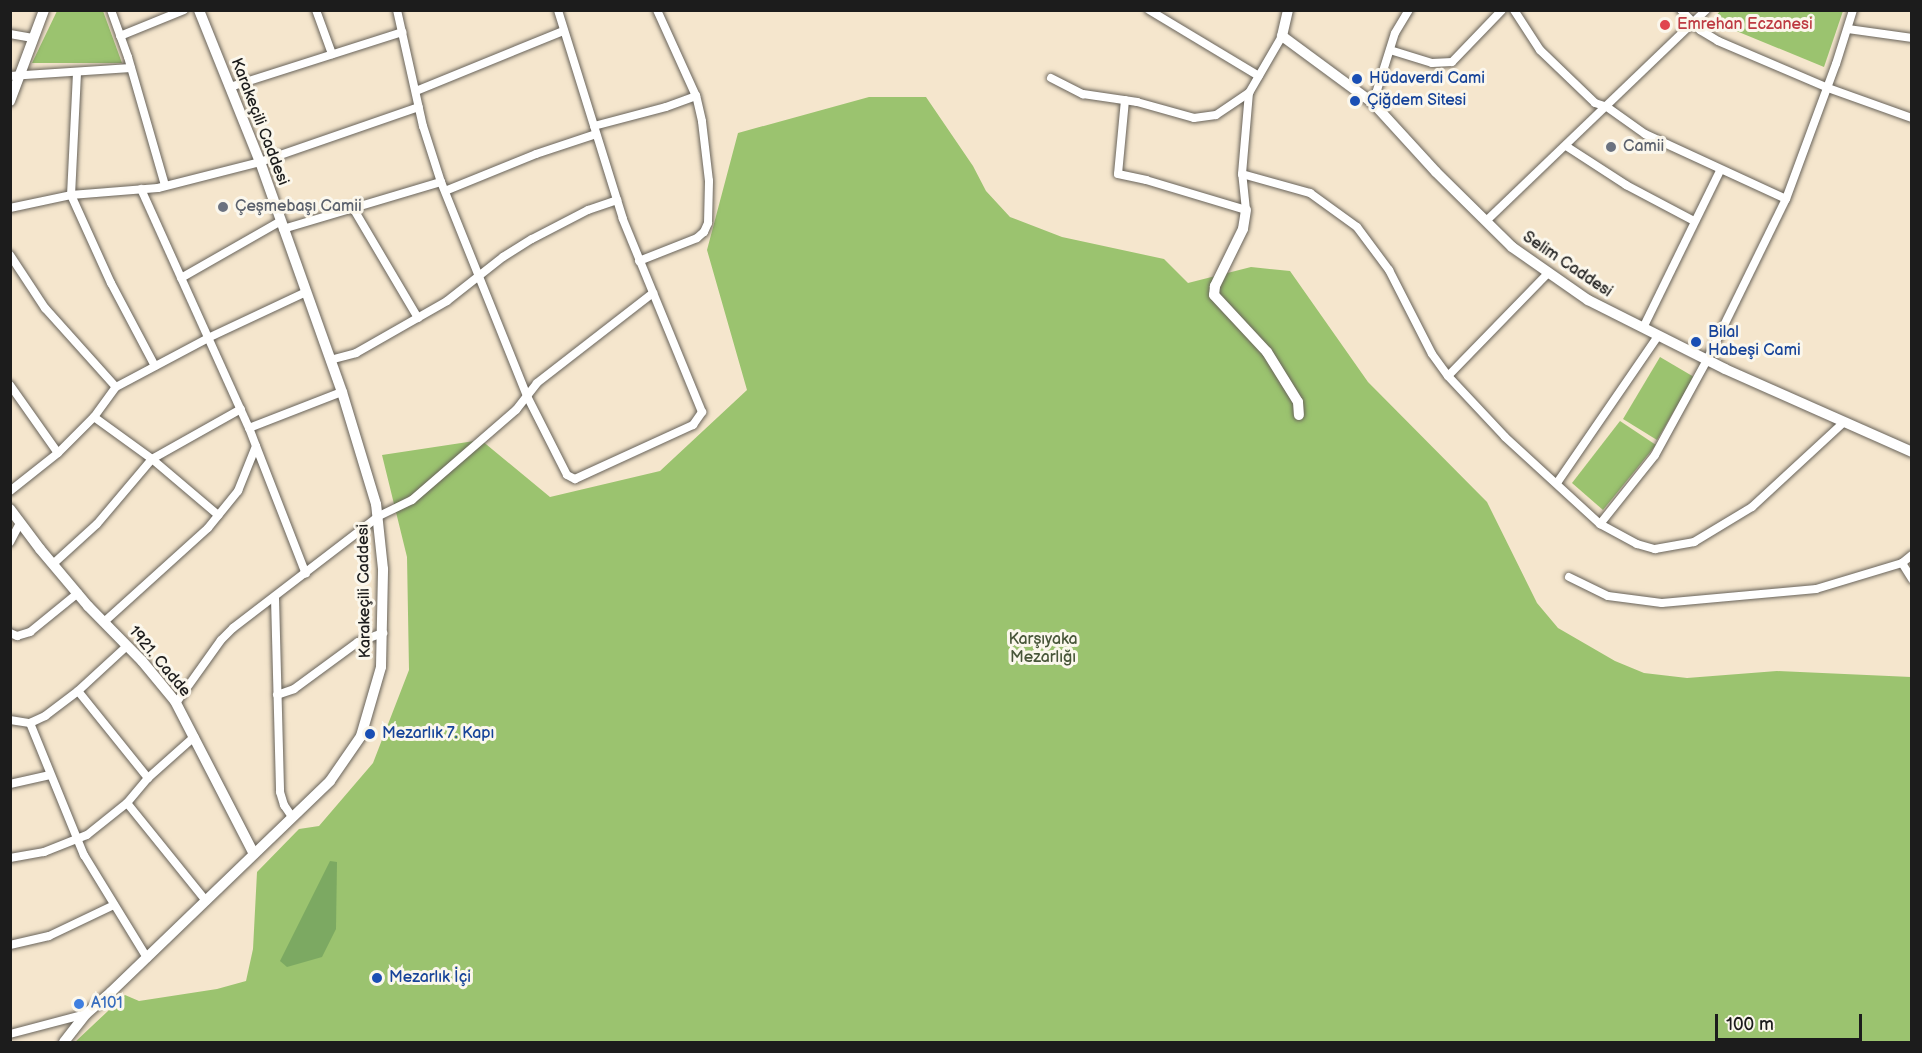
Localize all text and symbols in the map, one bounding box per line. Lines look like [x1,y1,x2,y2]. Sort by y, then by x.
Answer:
place label: Emrehan Eczanesi [1677,15,1813,35]
marker: Emrehan Eczanesi [1658,18,1672,32]
street label: Karakeçili Caddesi [226,56,292,188]
place label: Hüdaverdi Cami [1369,69,1485,89]
marker: Hüdaverdi Cami [1350,72,1364,86]
place label: Çiğdem Sitesi [1367,91,1467,111]
marker: Çiğdem Sitesi [1348,94,1362,108]
place label: Camii [1623,137,1664,157]
marker: Camii [1604,140,1618,154]
place label: Çeşmebaşı Camii [235,197,362,217]
marker: Çeşmebaşı Camii [216,200,230,214]
street label: Selim Caddesi [1519,228,1615,302]
place label: Bilal Habeşi Cami [1708,323,1801,361]
marker: Bilal Habeşi Cami [1689,335,1703,349]
street label: Karakeçili Caddesi [354,524,376,658]
street label: 1921. Cadde [124,623,194,701]
park label: Karşıyaka Mezarlığı [1008,630,1078,668]
place label: Mezarlık 7. Kapı [382,724,495,744]
marker: Mezarlık 7. Kapı [363,727,377,741]
place label: Mezarlık İçi [389,968,471,988]
marker: Mezarlık İçi [370,971,384,985]
place label: A101 [91,994,123,1014]
marker: A101 [72,997,86,1011]
scale bar [1718,1002,1865,1040]
text: 100 m [1726,1014,1774,1035]

